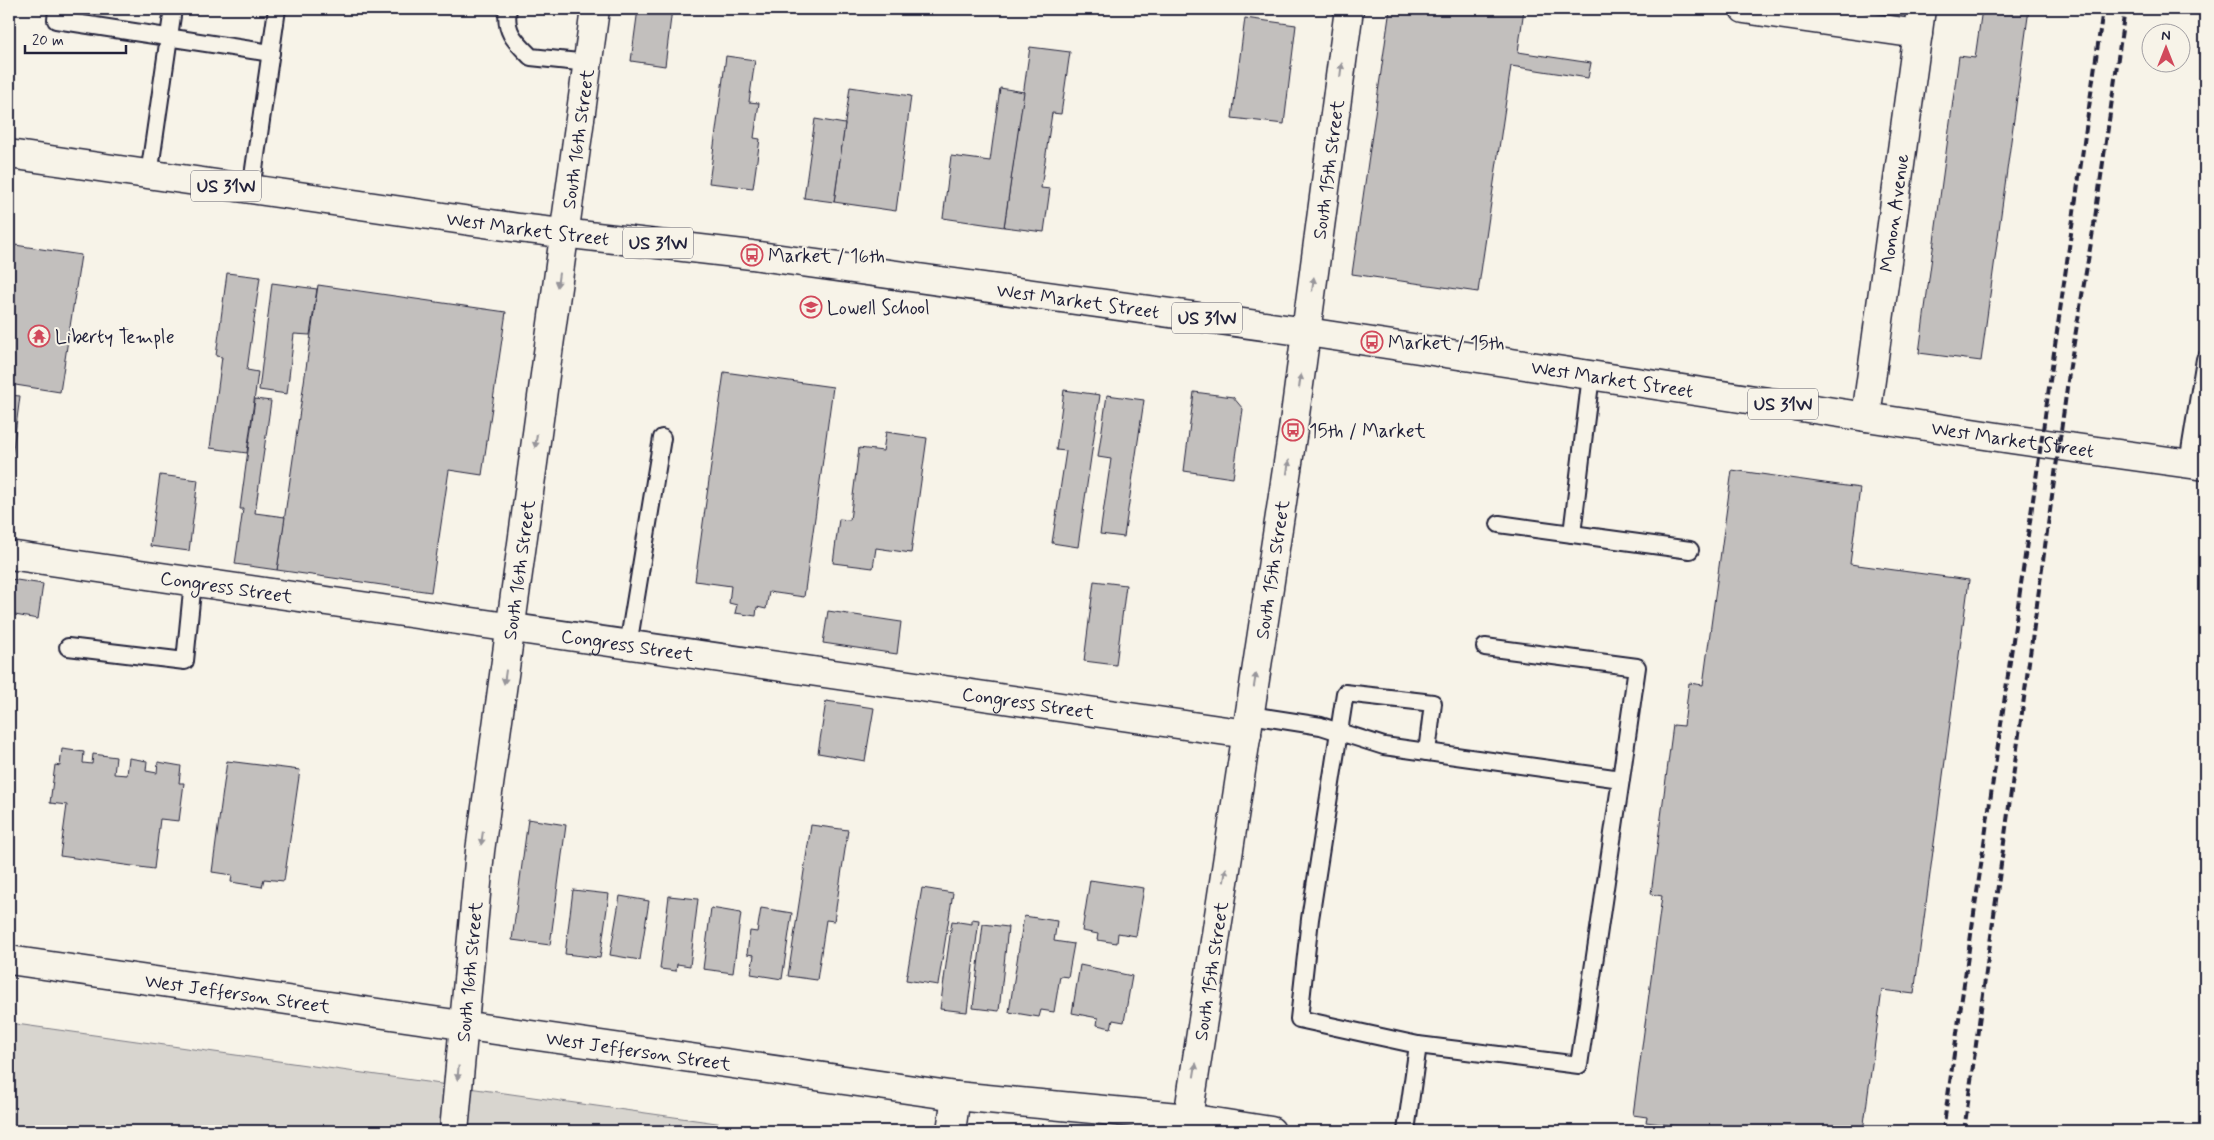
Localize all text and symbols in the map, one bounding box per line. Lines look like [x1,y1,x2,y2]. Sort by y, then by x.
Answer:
scale bar [25,22,126,54]
north arrow [2142,22,2192,72]
text: N [2161,27,2171,45]
text: 20 m [32,31,64,51]
one-way arrow [1337,62,1345,78]
street label: South 16th Street [557,67,601,211]
street label: South 15th Street [1307,98,1351,241]
street label: Monon Avenue [1875,152,1915,274]
road number: US 31W [191,170,261,202]
street label: West Market Street [444,207,610,252]
road number: US 31W [623,228,693,258]
bus stop icon: Market / 16th [740,243,764,267]
place label: Market / 16th [768,244,885,269]
one-way arrow [554,273,562,289]
one-way arrow [1309,275,1317,291]
street label: West Market Street [995,278,1161,325]
school or university icon: Lowell School [799,295,823,319]
place label: Lowell School [827,296,930,321]
road number: US 31W [1172,302,1242,334]
temple icon: Liberty Temple [27,324,51,348]
place label: Liberty Temple [55,325,175,350]
bus stop icon: Market / 15th [1360,330,1384,354]
place label: Market / 15th [1388,331,1505,356]
street label: West Market Street [1529,355,1695,405]
one-way arrow [1296,373,1304,389]
road number: US 31W [1748,388,1818,419]
street label: West Market Street [1930,416,2095,464]
bus stop icon: 15th / Market [1281,418,1305,442]
place label: 15th / Market [1309,419,1426,444]
one-way arrow [532,434,540,450]
one-way arrow [1284,459,1292,475]
street label: South 16th Street [498,498,542,642]
street label: South 15th Street [1250,498,1296,641]
street label: Congress Street [159,566,295,610]
street label: Congress Street [559,624,695,668]
one-way arrow [501,669,509,685]
one-way arrow [1252,672,1260,688]
street label: Congress Street [960,682,1096,726]
one-way arrow [478,830,486,846]
one-way arrow [1221,867,1229,883]
street label: South 16th Street [451,900,489,1043]
street label: South 15th Street [1189,900,1235,1043]
street label: West Jefferson Street [143,969,332,1020]
street label: West Jefferson Street [544,1026,733,1078]
one-way arrow [1191,1062,1199,1078]
one-way arrow [454,1065,462,1081]

